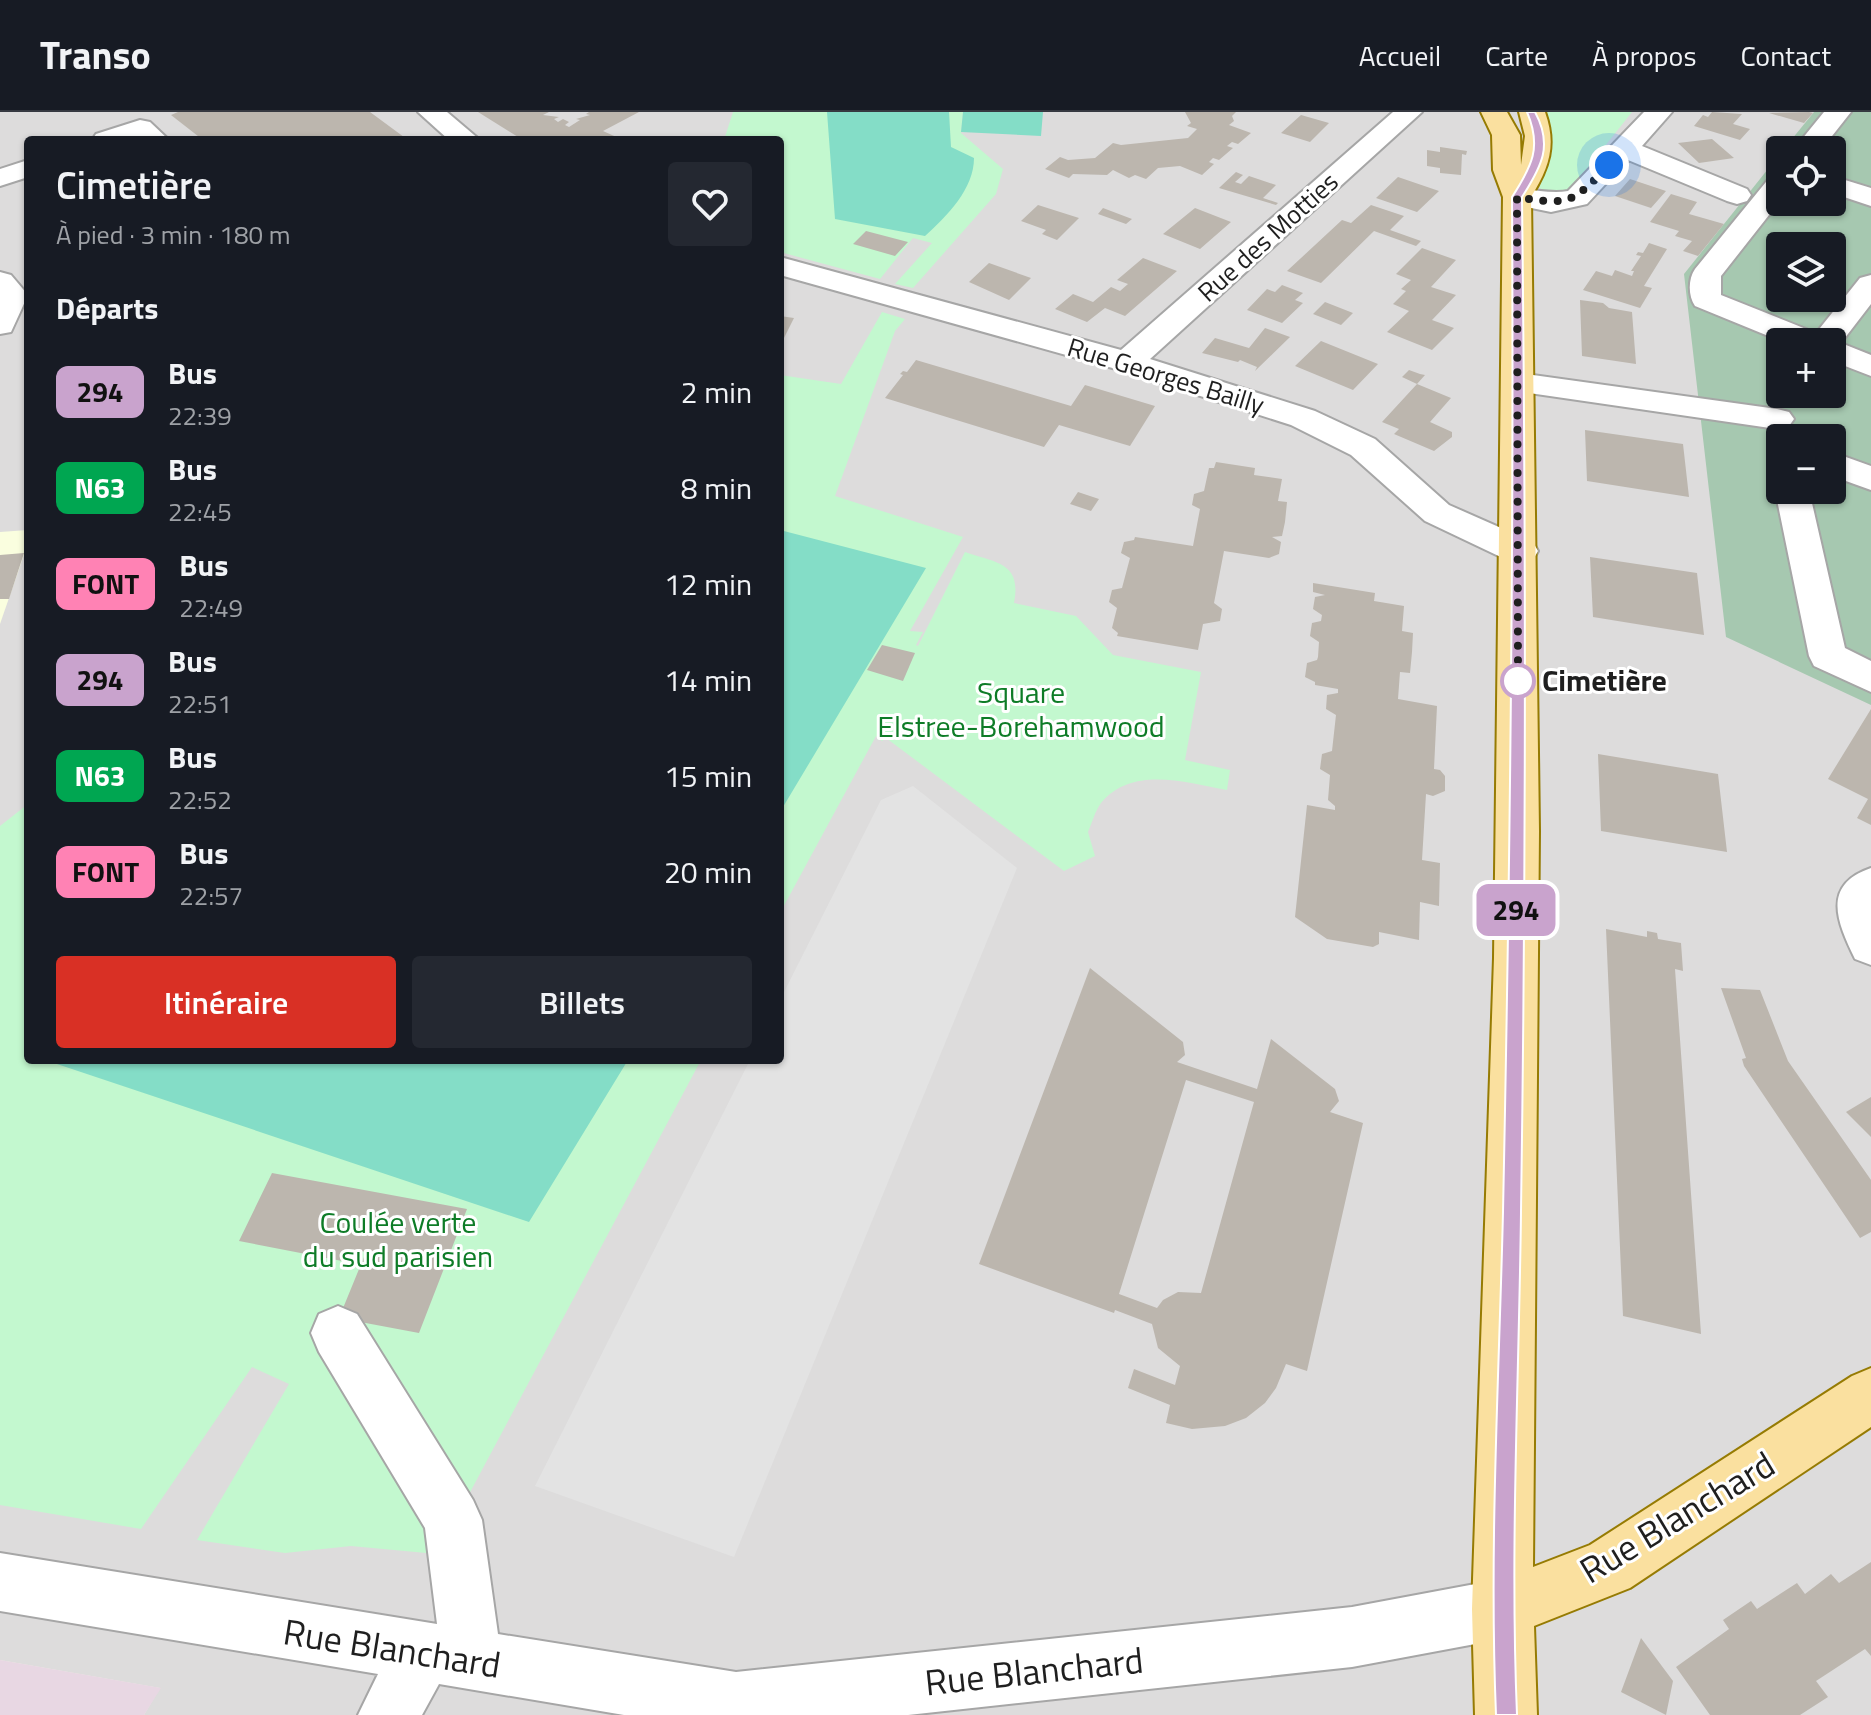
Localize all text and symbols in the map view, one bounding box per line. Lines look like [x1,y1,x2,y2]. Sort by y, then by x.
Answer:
text: Transo [40,26,151,84]
text: Accueil [1359,34,1441,77]
text: Carte [1485,34,1548,77]
text: À propos [1592,34,1696,77]
text: Contact [1740,34,1831,77]
map controls [1766,136,1846,504]
button: locate [1766,136,1846,216]
your location [1589,145,1629,185]
text: Cimetière [56,156,212,214]
button: heart [668,162,752,246]
street label: Rue des Motties [1189,163,1347,311]
text: À pied · 3 min · 180 m [56,215,290,254]
button: layers [1766,232,1846,312]
text: Départs [56,285,158,331]
street label: Rue Georges Bailly [1063,327,1269,424]
button: + [1766,328,1846,408]
text: Bus [168,350,217,396]
text: 2 min [681,369,752,415]
text: 294 [76,370,124,413]
text: 22:39 [168,396,232,435]
button: − [1766,424,1846,504]
text: Bus [168,446,217,492]
text: 8 min [681,465,752,511]
text: N63 [75,466,125,509]
text: 22:45 [168,492,232,531]
text: Bus [179,542,228,588]
text: 12 min [664,561,752,607]
text: FONT [72,562,139,605]
text: 22:49 [179,588,243,627]
text: Bus [168,638,217,684]
text: 14 min [664,657,752,703]
place label: Cimetière [1542,657,1667,703]
text: 294 [76,658,124,701]
marker: Cimetière [1501,664,1535,698]
park label: Square Elstree-Borehamwood [877,669,1165,749]
text: 22:51 [168,684,232,723]
text: Bus [168,734,217,780]
text: 15 min [664,753,752,799]
text: N63 [75,754,125,797]
text: 22:52 [168,780,232,819]
text: Bus [179,830,228,876]
text: 20 min [664,849,752,895]
text: FONT [72,850,139,893]
text: 22:57 [179,876,243,915]
line badge: 294 [1470,884,1562,936]
text: 294 [1492,888,1540,931]
button: Itinéraire [56,956,396,1048]
button: Billets [412,956,752,1048]
park label: Coulée verte du sud parisien [303,1199,493,1279]
street label: Rue Blanchard [1569,1437,1785,1597]
street label: Rue Blanchard [280,1603,505,1692]
street label: Rue Blanchard [922,1632,1146,1709]

